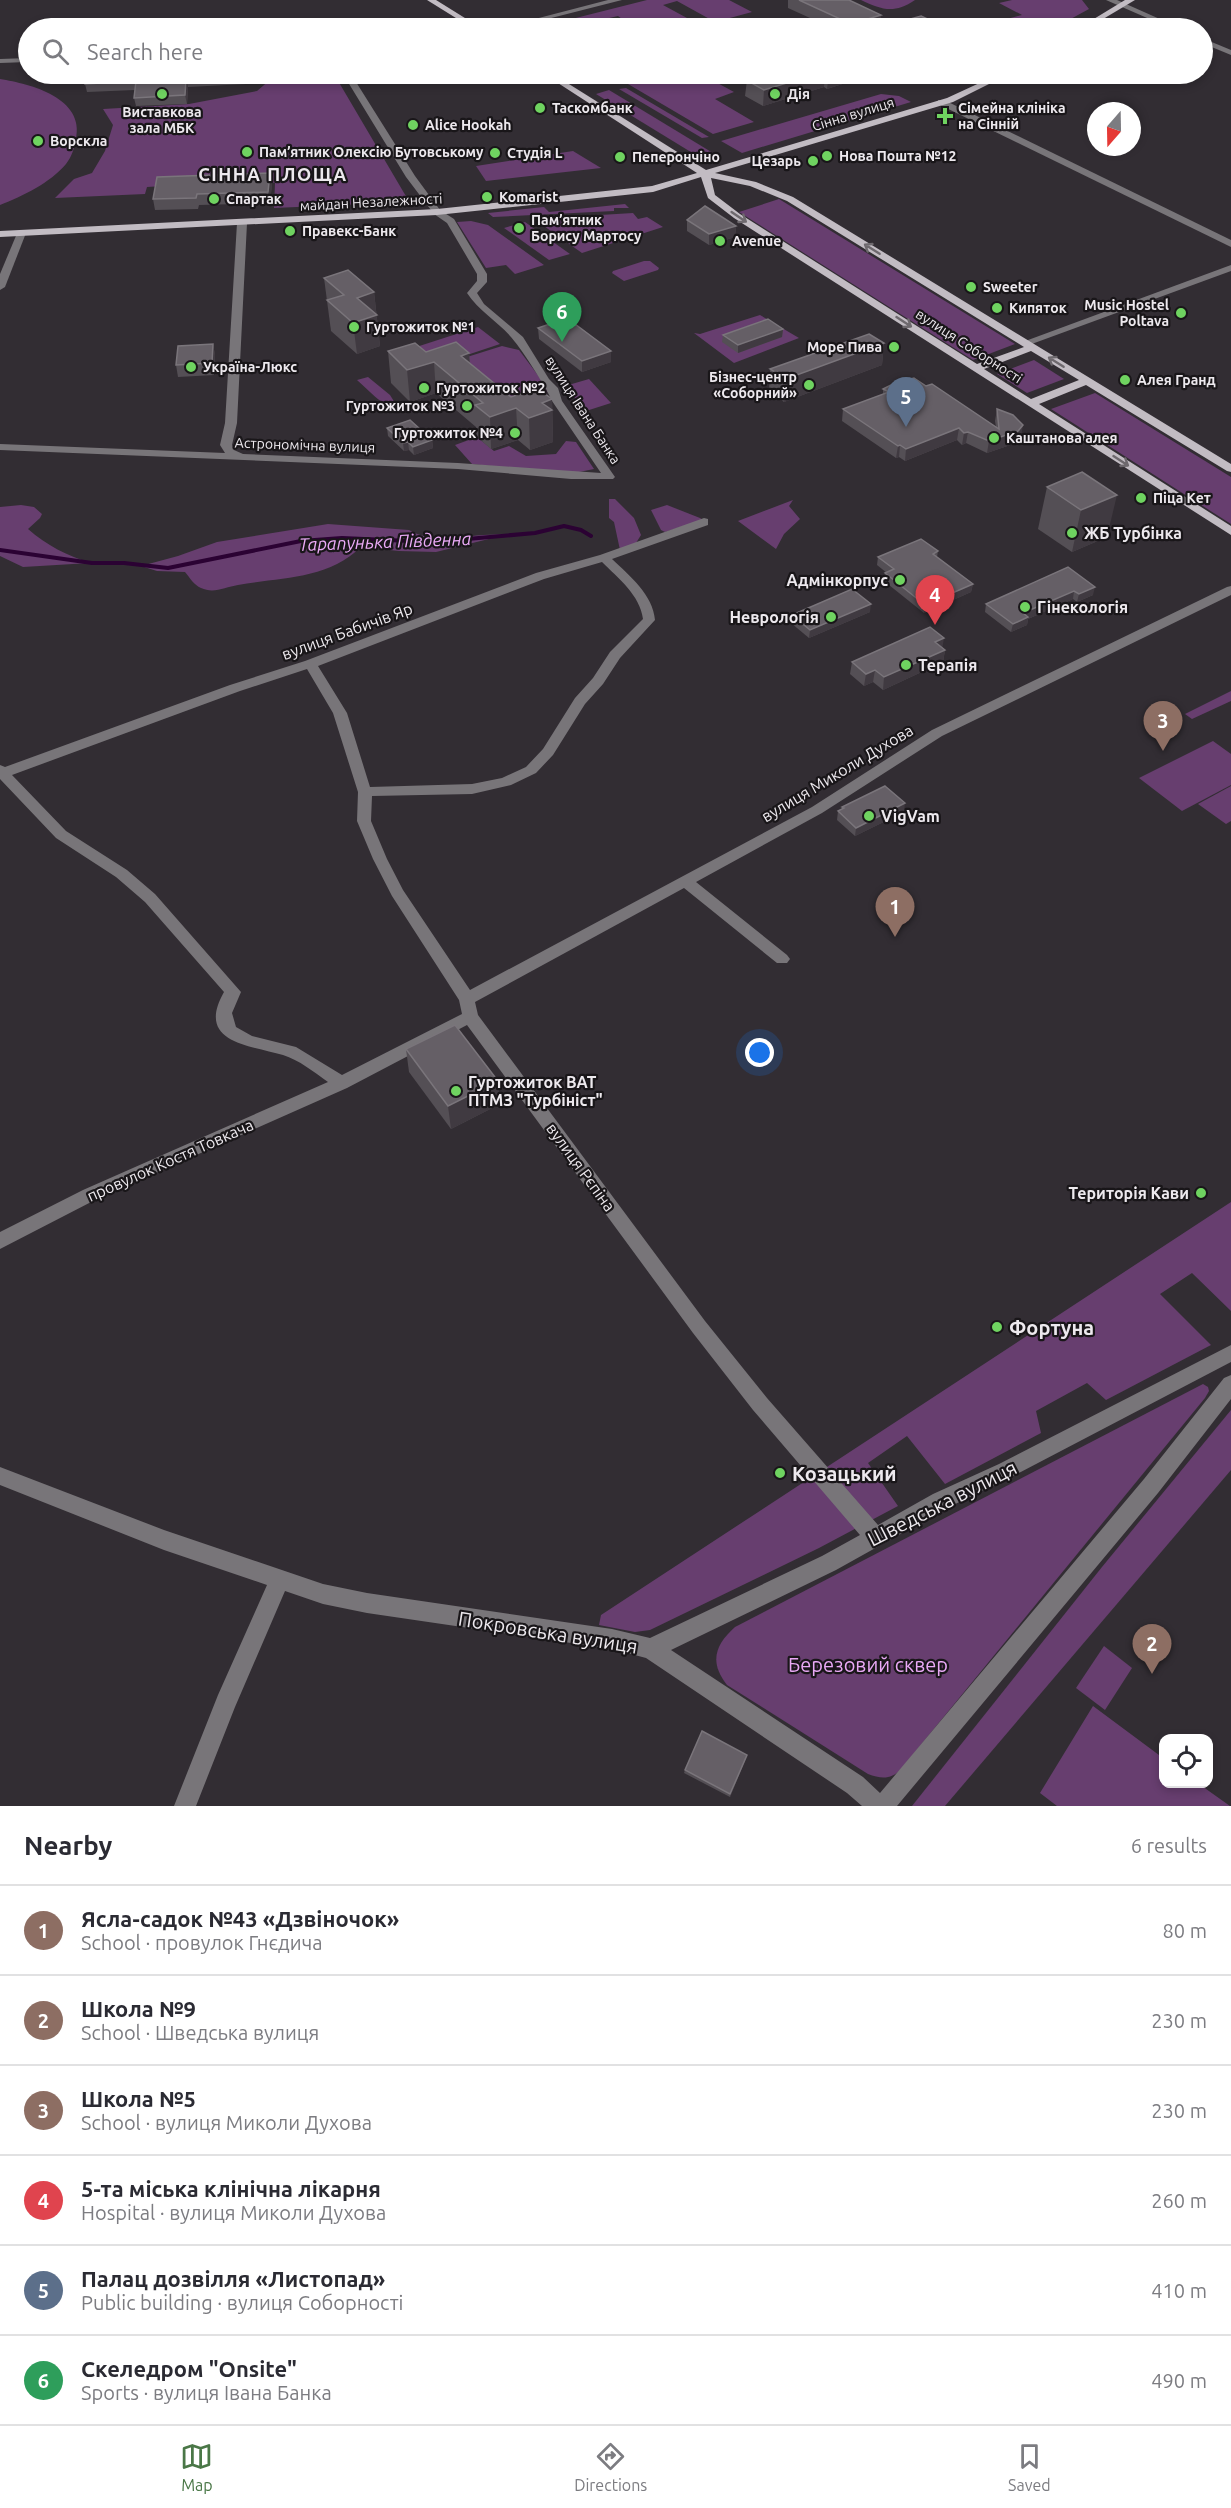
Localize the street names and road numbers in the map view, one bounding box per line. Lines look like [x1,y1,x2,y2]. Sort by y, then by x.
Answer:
street label: Сінна вулиця [810,94,896,134]
street label: майдан Незалежності [299,190,443,214]
street label: вулиця Соборності [913,306,1025,386]
street label: вулиця Івана Банка [542,353,624,467]
street label: Астрономічна вулиця [234,435,376,455]
street label: вулиця Бабичів Яр [279,599,415,663]
street label: вулиця Миколи Духова [758,721,916,825]
street label: провулок Костя Товкача [84,1115,256,1205]
street label: вулиця Рєпіна [543,1119,619,1215]
street label: Шведська вулиця [864,1455,1020,1551]
street label: Покровська вулиця [457,1606,639,1658]

